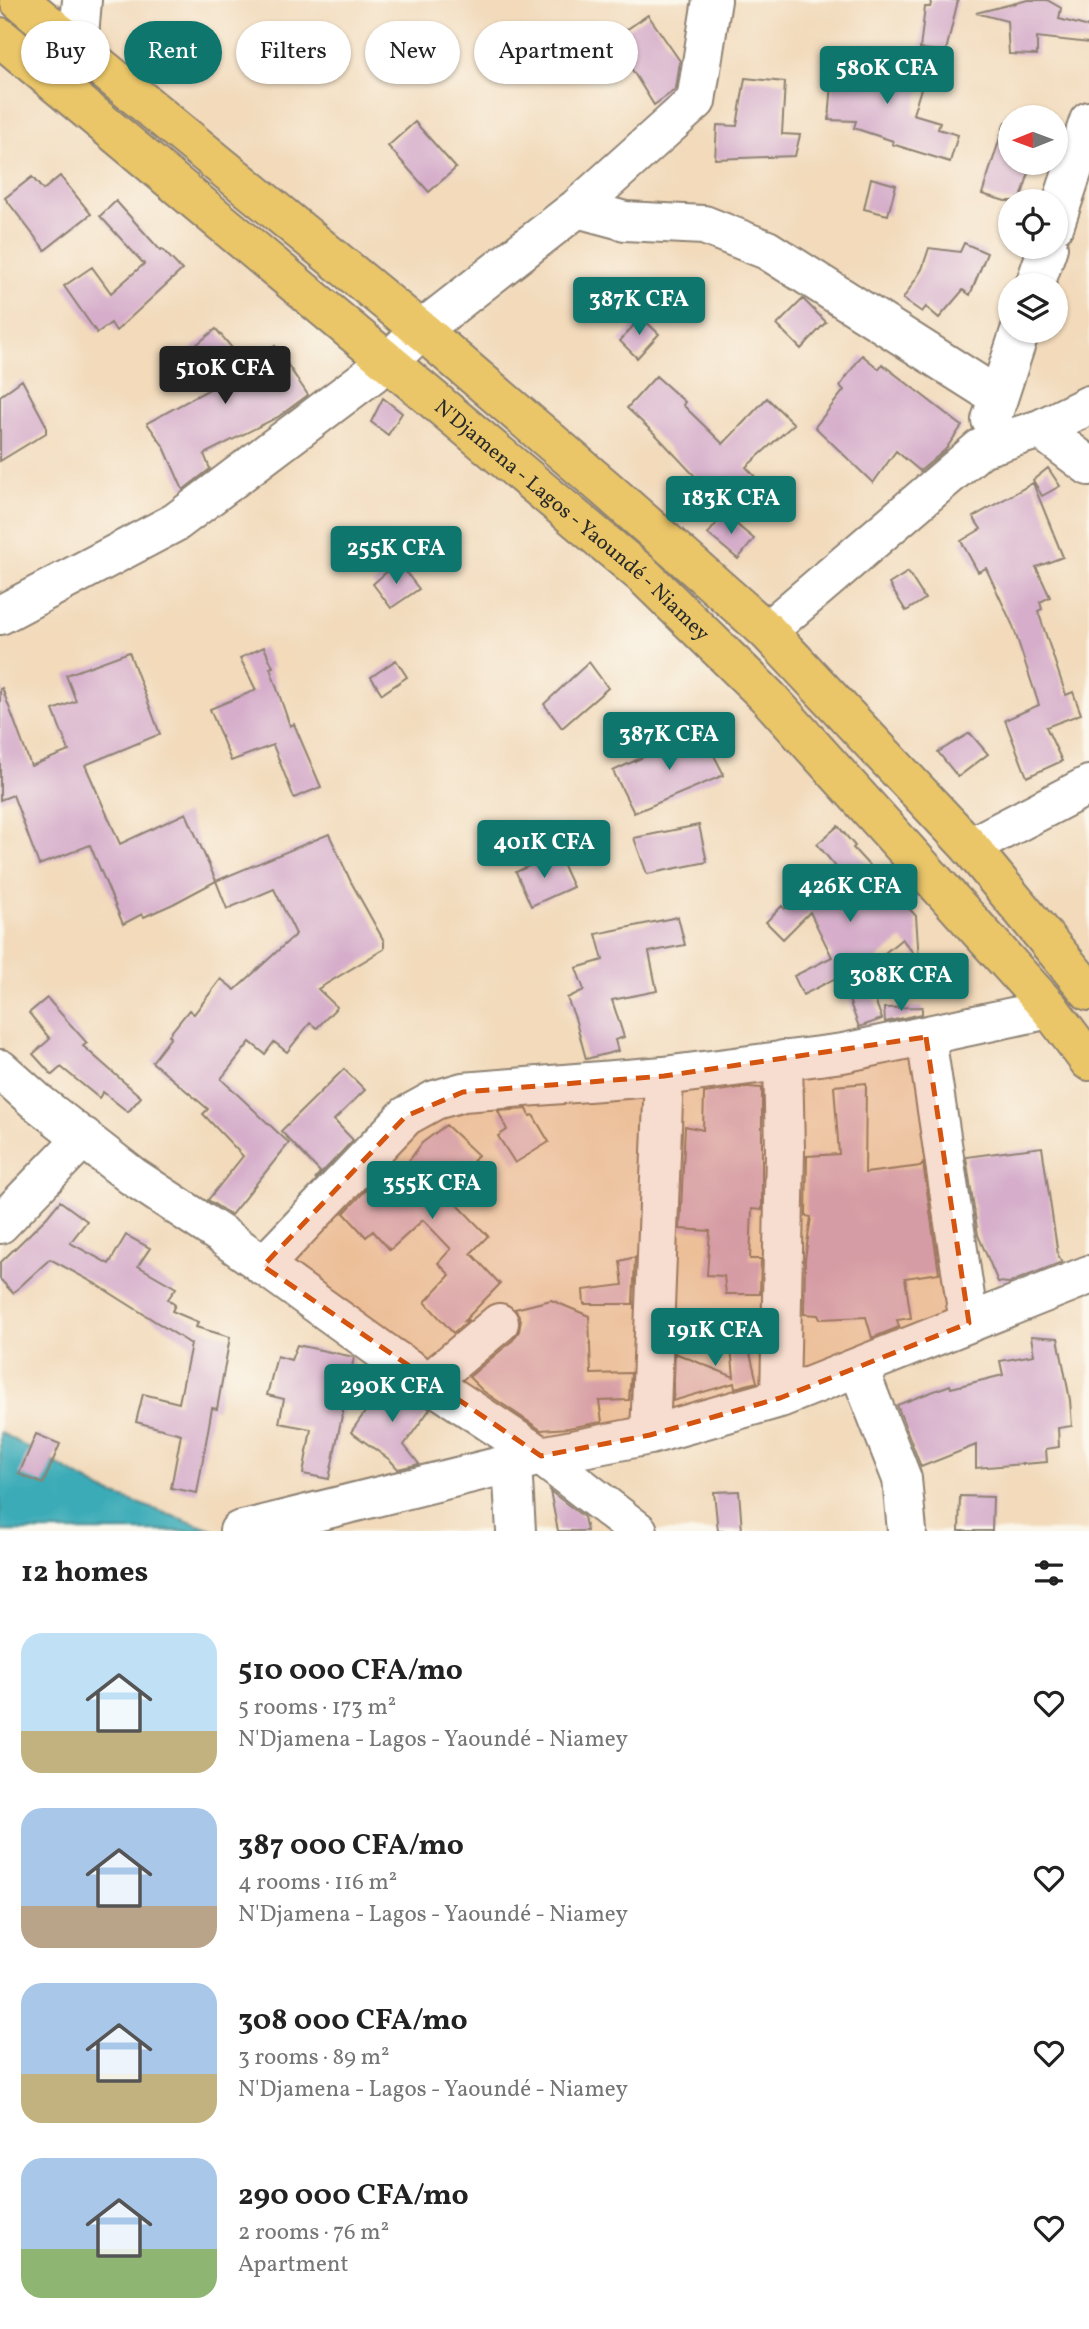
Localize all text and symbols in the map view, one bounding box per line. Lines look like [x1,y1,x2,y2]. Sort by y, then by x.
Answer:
chip: Buy [21,21,110,84]
chip: Rent [124,21,222,84]
chip: Filters [236,21,351,84]
chip: New [365,21,460,84]
chip: Apartment [474,21,638,84]
pin: 580K CFA [815,46,959,106]
text: 580K CFA [836,53,938,85]
north arrow [998,105,1068,175]
map controls [998,105,1068,343]
button: locate [998,189,1068,259]
button: layers [998,273,1068,343]
pin: 387K CFA [567,278,711,337]
text: 387K CFA [589,284,689,316]
pin: 510K CFA [153,346,297,406]
text: 510K CFA [175,353,275,385]
street label: N'Djamena - Lagos - Yaoundé - Niamey [427,393,716,649]
pin: 183K CFA [659,476,803,536]
text: 183K CFA [682,483,780,515]
pin: 255K CFA [324,526,468,586]
text: 255K CFA [347,533,445,565]
pin: 387K CFA [597,712,741,772]
text: 387K CFA [619,719,719,751]
pin: 401K CFA [472,820,616,880]
text: 401K CFA [493,827,595,859]
pin: 426K CFA [778,864,922,924]
text: 426K CFA [798,871,902,903]
pin: 308K CFA [829,954,973,1013]
text: 308K CFA [850,960,952,992]
pin: 355K CFA [360,1162,504,1221]
text: 355K CFA [383,1168,481,1200]
pin: 191K CFA [643,1308,787,1368]
text: 191K CFA [667,1315,763,1347]
pin: 290K CFA [320,1364,464,1424]
text: 290K CFA [340,1371,444,1403]
text: 12 homes [21,1552,148,1594]
icon: filters [1030,1554,1068,1592]
text: 510 000 CFA/mo [238,1650,463,1692]
icon: home [77,1661,161,1745]
icon: heart [1030,1684,1068,1722]
text: 5 rooms · 173 m² [238,1692,396,1724]
text: N'Djamena - Lagos - Yaoundé - Niamey [238,1724,628,1756]
text: 387 000 CFA/mo [238,1825,464,1867]
icon: home [77,1836,161,1920]
icon: heart [1030,1859,1068,1897]
text: 4 rooms · 116 m² [238,1867,397,1899]
text: N'Djamena - Lagos - Yaoundé - Niamey [238,1899,628,1931]
text: 308 000 CFA/mo [238,2000,468,2042]
icon: home [77,2011,161,2095]
icon: heart [1030,2034,1068,2072]
text: 3 rooms · 89 m² [238,2042,390,2074]
text: N'Djamena - Lagos - Yaoundé - Niamey [238,2074,628,2106]
text: 290 000 CFA/mo [238,2175,469,2217]
icon: home [77,2186,161,2270]
icon: heart [1030,2209,1068,2247]
text: 2 rooms · 76 m² [238,2217,389,2249]
text: Apartment [238,2249,349,2281]

